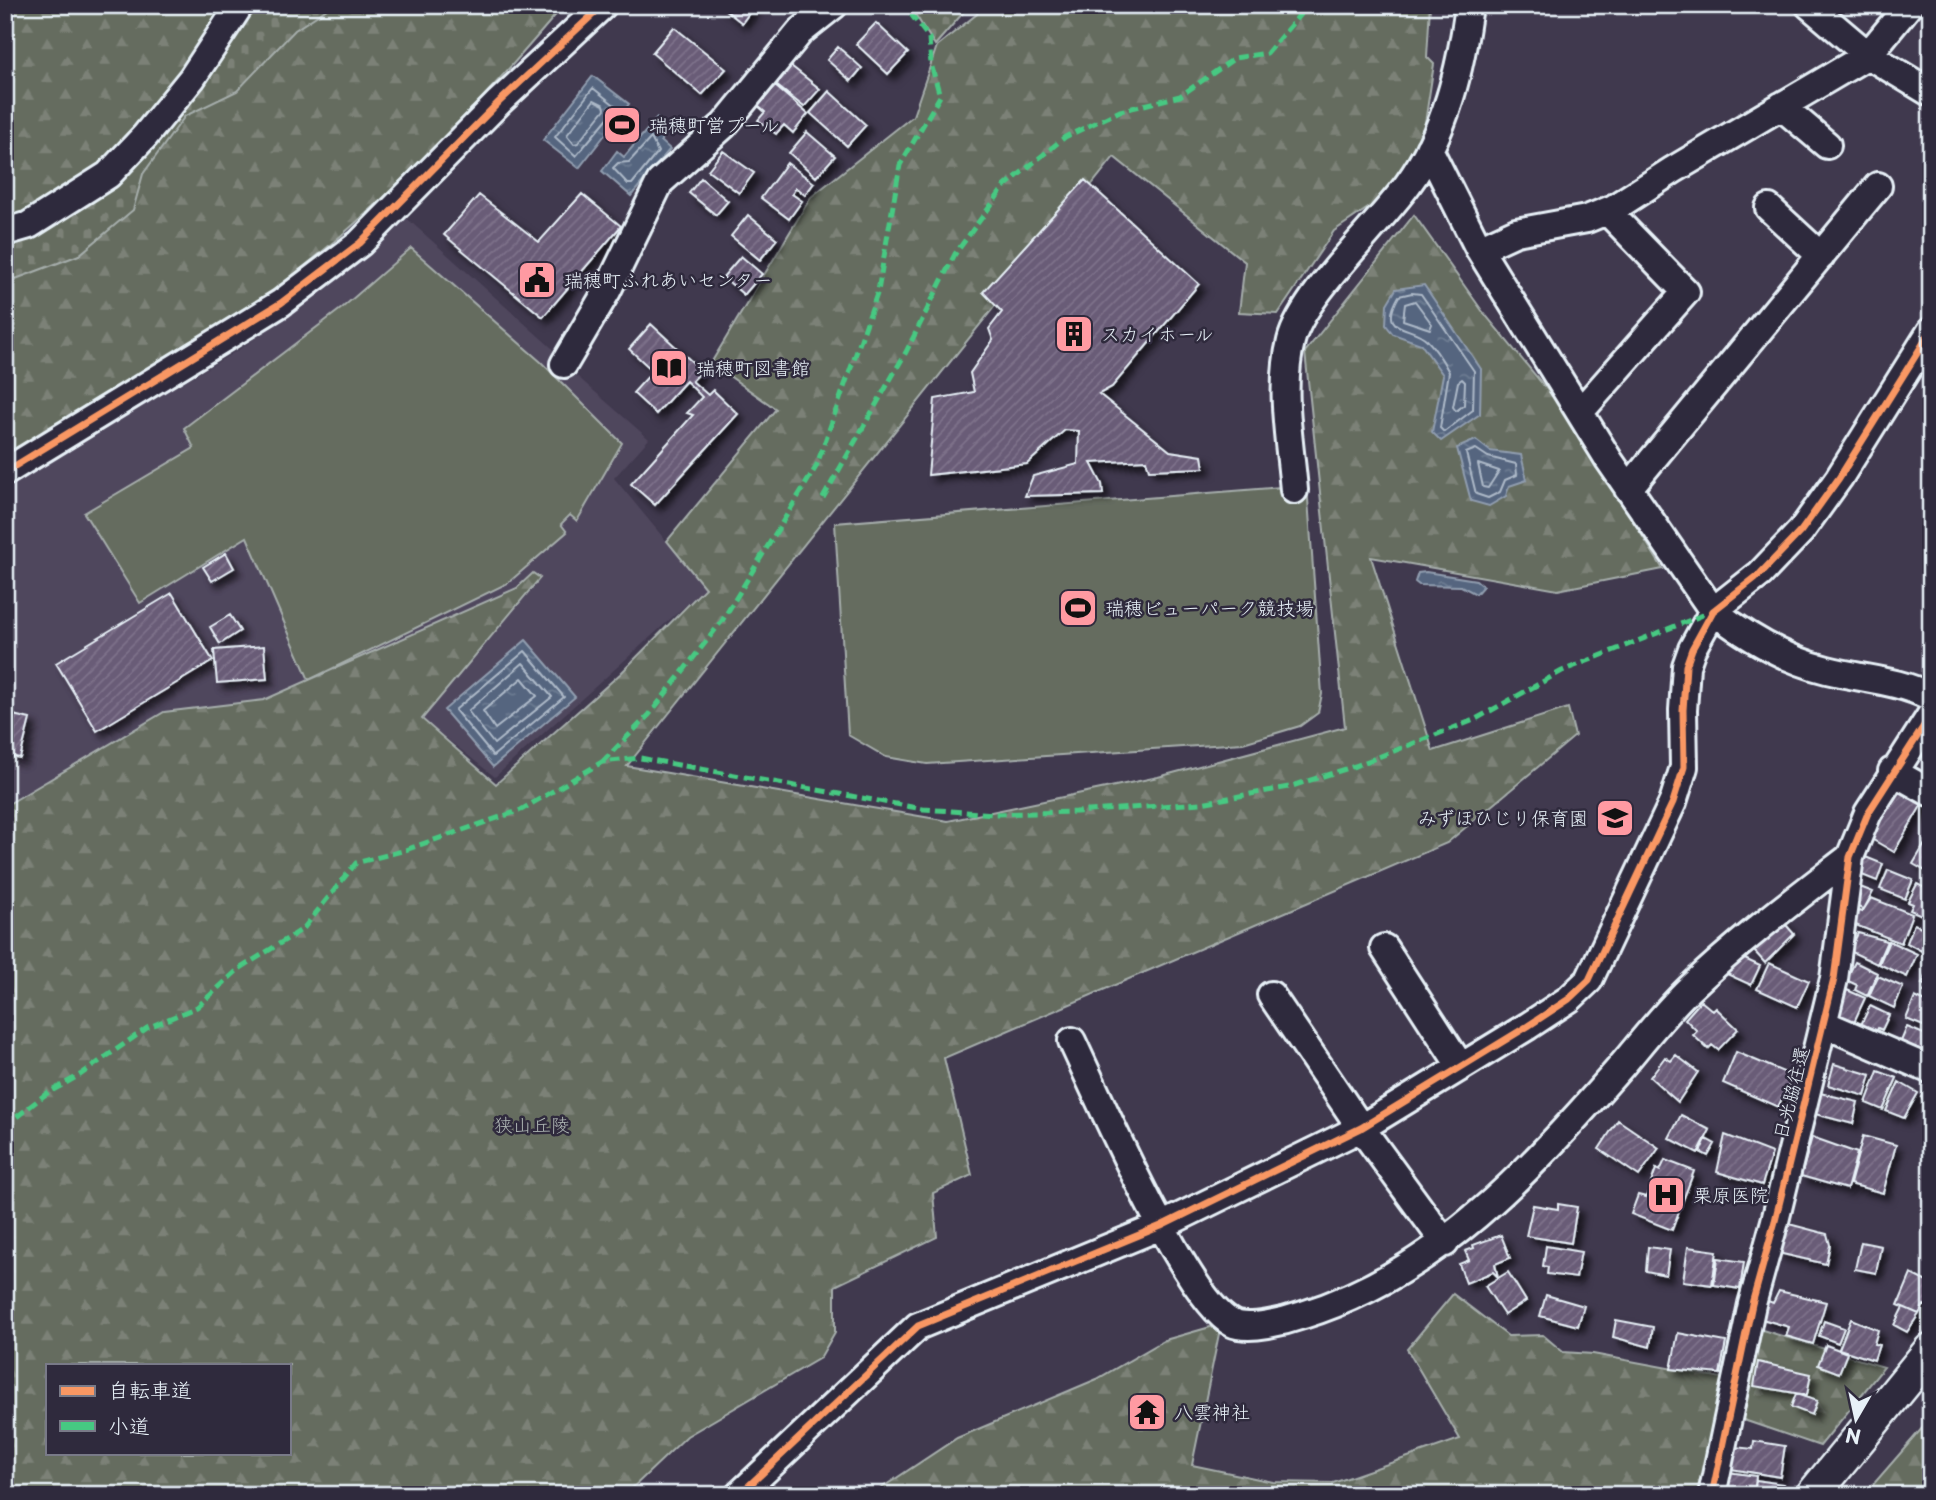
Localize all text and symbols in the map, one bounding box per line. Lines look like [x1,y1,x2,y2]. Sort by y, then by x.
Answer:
sports icon: 瑞穂町営プール [601,104,643,146]
place label: 瑞穂町営プール [649,110,780,138]
public building icon: 瑞穂町ふれあいセンター [516,259,558,301]
place label: 瑞穂町ふれあいセンター [564,265,772,293]
building icon: スカイホール [1053,313,1095,355]
place label: スカイホール [1101,319,1214,347]
library icon: 瑞穂町図書館 [648,347,690,389]
place label: 瑞穂町図書館 [696,353,810,381]
sports icon: 瑞穂ビューパーク競技場 [1057,587,1099,629]
place label: 瑞穂ビューパーク競技場 [1105,593,1314,621]
school or university icon: みずほひじり保育園 [1594,797,1636,839]
place label: みずほひじり保育園 [1418,803,1588,831]
street label: 日光脇往還 [1765,1043,1815,1142]
park label: 狭山丘陵 [494,1110,570,1138]
hospital icon: 栗原医院 [1645,1174,1687,1216]
place label: 栗原医院 [1693,1180,1769,1208]
legend [46,1364,290,1454]
text: 自転車道 [108,1373,192,1405]
north arrow [1820,1384,1890,1454]
temple icon: 八雲神社 [1126,1391,1168,1433]
place label: 八雲神社 [1174,1397,1250,1425]
text: 小道 [108,1409,150,1441]
text: N [1844,1422,1863,1452]

